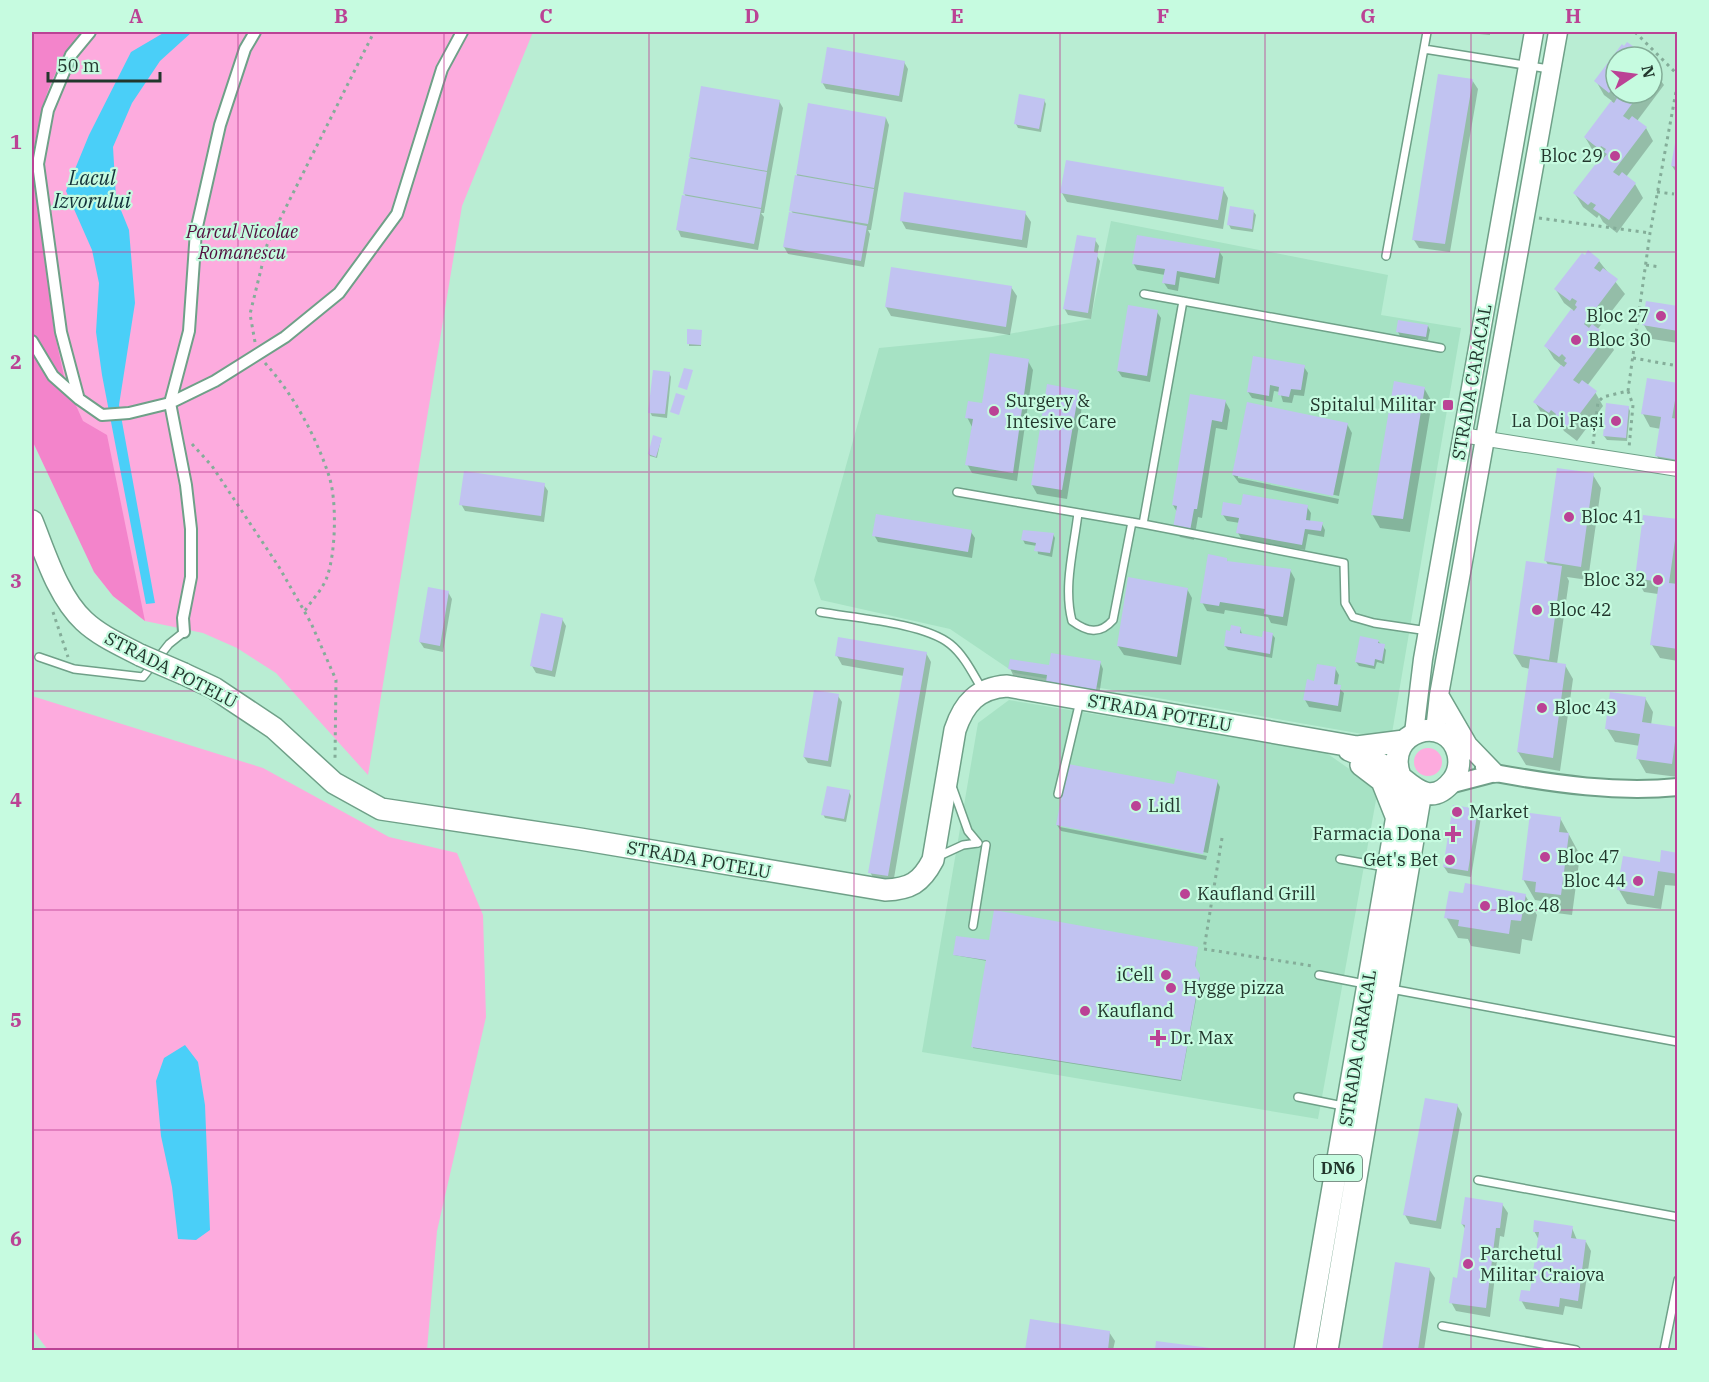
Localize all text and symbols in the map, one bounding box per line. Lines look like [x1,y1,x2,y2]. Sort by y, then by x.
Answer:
text: A [129,2,143,29]
text: B [334,2,348,29]
text: C [539,2,553,29]
text: D [744,2,760,29]
text: E [950,2,964,29]
text: F [1157,2,1169,29]
text: G [1360,2,1376,29]
text: H [1565,2,1581,29]
scale bar [48,45,160,83]
north arrow [1604,45,1664,105]
text: 50 m [57,54,100,77]
text: N [1637,63,1660,80]
text: 1 [10,128,22,155]
place label: Bloc 29 [1540,144,1603,167]
marker: Bloc 29 [1608,149,1622,163]
water label: Lacul Izvorului [52,164,131,214]
park label: Parcul Nicolae Romanescu [185,220,298,264]
street label: STRADA CARACAL [1446,302,1497,462]
place label: Bloc 27 [1586,304,1649,327]
marker: Bloc 27 [1654,309,1668,323]
place label: Bloc 30 [1588,328,1651,351]
marker: Bloc 30 [1569,333,1583,347]
text: 2 [10,348,22,375]
place label: Surgery & Intesive Care [1006,389,1116,433]
place label: Spitalul Militar [1310,393,1436,416]
marker: Spitalul Militar [1441,398,1455,412]
marker: Surgery & Intesive Care [987,404,1001,418]
place label: La Doi Pași [1511,409,1604,432]
marker: La Doi Pași [1609,414,1623,428]
place label: Bloc 41 [1581,505,1644,528]
marker: Bloc 41 [1562,510,1576,524]
text: 3 [10,567,22,594]
place label: Bloc 32 [1583,568,1646,591]
marker: Bloc 32 [1651,573,1665,587]
place label: Bloc 42 [1549,598,1612,621]
marker: Bloc 42 [1530,603,1544,617]
street label: STRADA POTELU [101,626,241,713]
street label: STRADA POTELU [1086,689,1234,737]
place label: Bloc 43 [1554,696,1617,719]
marker: Bloc 43 [1535,701,1549,715]
text: 4 [10,786,22,813]
place label: Lidl [1148,794,1181,817]
marker: Lidl [1129,799,1143,813]
place label: Market [1469,800,1529,823]
marker: Market [1450,805,1464,819]
place label: Farmacia Dona [1313,822,1441,845]
marker: Farmacia Dona [1446,827,1460,841]
street label: STRADA POTELU [625,836,773,884]
place label: Bloc 47 [1557,845,1620,868]
place label: Get's Bet [1363,848,1438,871]
marker: Bloc 47 [1538,850,1552,864]
marker: Get's Bet [1443,853,1457,867]
place label: Bloc 44 [1563,869,1626,892]
marker: Bloc 44 [1631,874,1645,888]
place label: Kaufland Grill [1197,882,1316,905]
marker: Kaufland Grill [1178,887,1192,901]
place label: Bloc 48 [1497,894,1560,917]
marker: Bloc 48 [1478,899,1492,913]
place label: iCell [1116,963,1154,986]
marker: iCell [1159,968,1173,982]
street label: STRADA CARACAL [1334,968,1381,1128]
place label: Hygge pizza [1183,976,1285,999]
marker: Hygge pizza [1164,981,1178,995]
place label: Kaufland [1097,999,1174,1022]
marker: Kaufland [1078,1004,1092,1018]
text: 5 [10,1006,22,1033]
place label: Dr. Max [1170,1026,1234,1049]
marker: Dr. Max [1151,1031,1165,1045]
road number: DN6 [1314,1155,1362,1181]
text: 6 [10,1225,22,1252]
place label: Parchetul Militar Craiova [1480,1242,1605,1286]
marker: Parchetul Militar Craiova [1461,1257,1475,1271]

